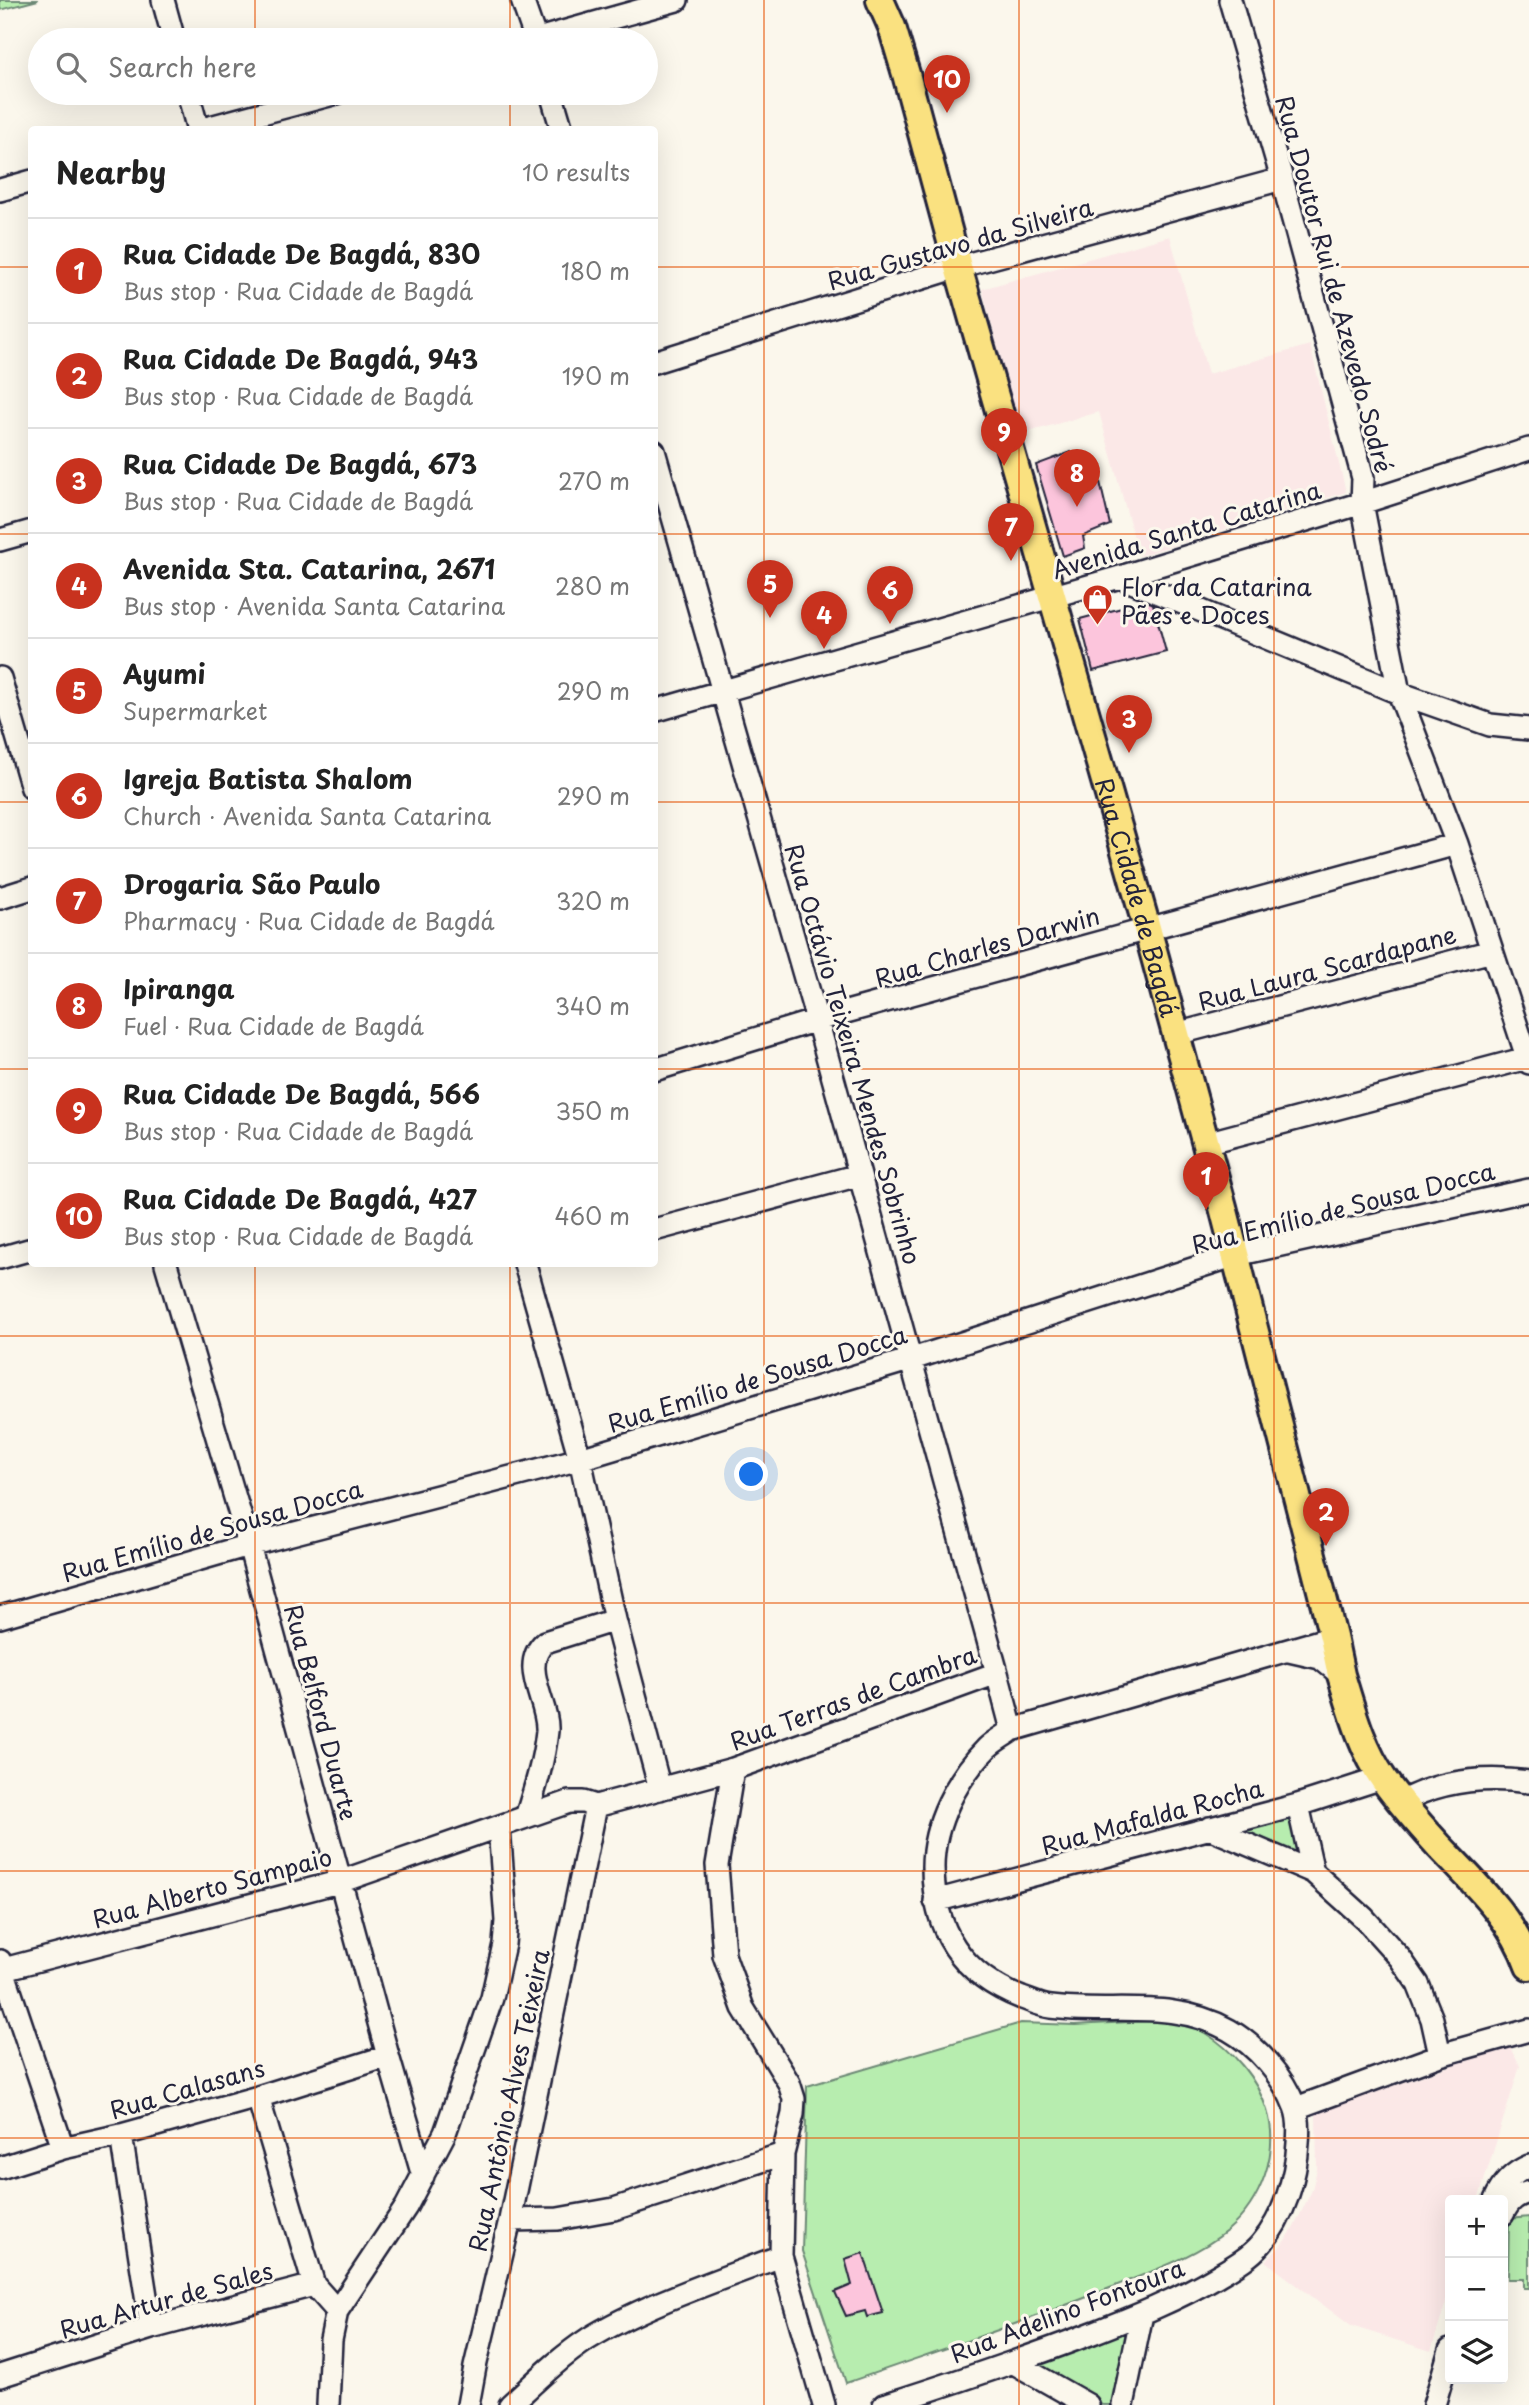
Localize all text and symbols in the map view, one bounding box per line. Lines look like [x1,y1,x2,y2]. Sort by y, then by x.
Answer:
search box [28,28,658,105]
text: Search here [108,47,257,86]
icon: search [52,48,90,86]
pin: 10 [924,55,970,113]
street label: Rua Doutor Rui de Azevedo Sodré [1267,91,1403,477]
text: Nearby [56,149,166,194]
text: 10 results [522,154,630,189]
street label: Rua Gustavo da Silveira [823,188,1097,298]
text: Rua Cidade De Bagdá, 830 [123,234,480,273]
text: 1 [74,253,85,288]
text: 180 m [561,253,630,288]
text: Bus stop · Rua Cidade de Bagdá [123,273,473,308]
text: Rua Cidade De Bagdá, 943 [123,339,478,378]
text: 2 [71,358,87,393]
text: 190 m [562,358,630,393]
text: Bus stop · Rua Cidade de Bagdá [123,378,473,413]
pin: 9 [981,408,1027,466]
text: Rua Cidade De Bagdá, 673 [123,444,477,483]
pin: 8 [1054,449,1100,507]
text: 3 [71,463,87,498]
text: 270 m [558,463,630,498]
street label: Avenida Santa Catarina [1047,471,1325,587]
text: Bus stop · Rua Cidade de Bagdá [123,483,473,518]
pin: 7 [988,503,1034,561]
text: Avenida Sta. Catarina, 2671 [123,549,495,588]
pin: 5 [747,560,793,618]
pin: 6 [867,566,913,624]
text: 4 [71,568,87,603]
text: 280 m [555,568,630,603]
place label: Flor da Catarina Pães e Doces [1121,568,1312,632]
shop icon: Flor da Catarina Pães e Doces [1081,583,1115,627]
text: Bus stop · Avenida Santa Catarina [123,588,505,623]
pin: 4 [801,591,847,649]
text: Ayumi [123,654,206,693]
text: 5 [72,673,86,708]
text: 290 m [557,673,630,708]
text: Supermarket [123,693,267,728]
pin: 3 [1106,695,1152,753]
text: Igreja Batista Shalom [123,759,413,798]
street label: Rua Cidade de Bagdá [1087,774,1188,1021]
text: 6 [71,778,87,813]
text: 290 m [557,778,630,813]
text: Church · Avenida Santa Catarina [123,798,491,833]
street label: Rua Octávio Teixeira Mendes Sobrinho [777,840,931,1268]
text: Drogaria São Paulo [123,864,380,903]
text: 7 [72,883,86,918]
text: 320 m [556,883,630,918]
street label: Rua Charles Darwin [870,897,1104,995]
text: Pharmacy · Rua Cidade de Bagdá [123,903,495,938]
street label: Rua Laura Scardapane [1194,915,1460,1019]
text: Ipiranga [123,969,234,1008]
text: 8 [72,988,86,1023]
text: 340 m [555,988,630,1023]
text: Fuel · Rua Cidade de Bagdá [123,1008,424,1043]
text: Rua Cidade De Bagdá, 566 [123,1074,480,1113]
text: 9 [72,1093,86,1128]
text: 350 m [555,1093,630,1128]
text: Bus stop · Rua Cidade de Bagdá [123,1113,473,1148]
pin: 1 [1183,1152,1229,1210]
street label: Rua Emílio de Sousa Docca [1188,1152,1498,1262]
text: Rua Cidade De Bagdá, 427 [123,1179,477,1218]
text: 10 [65,1198,93,1233]
text: 460 m [555,1198,630,1233]
text: Bus stop · Rua Cidade de Bagdá [123,1218,473,1253]
street label: Rua Emílio de Sousa Docca [603,1315,911,1441]
your location [734,1457,768,1491]
street label: Rua Emílio de Sousa Docca [58,1470,367,1590]
pin: 2 [1303,1488,1349,1546]
street label: Rua Belford Duarte [276,1600,368,1824]
street label: Rua Terras de Cambra [725,1635,982,1758]
street label: Rua Mafalda Rocha [1037,1769,1267,1863]
street label: Rua Alberto Sampaio [88,1838,336,1936]
street label: Rua Antônio Alves Teixeira [458,1945,558,2255]
street label: Rua Calasans [105,2049,269,2127]
map controls [1445,2195,1508,2384]
button: + [1445,2195,1508,2258]
street label: Rua Adelino Fontoura [945,2249,1189,2371]
street label: Rua Artur de Sales [55,2251,277,2347]
button: − [1445,2258,1508,2321]
button: layers [1445,2321,1508,2384]

